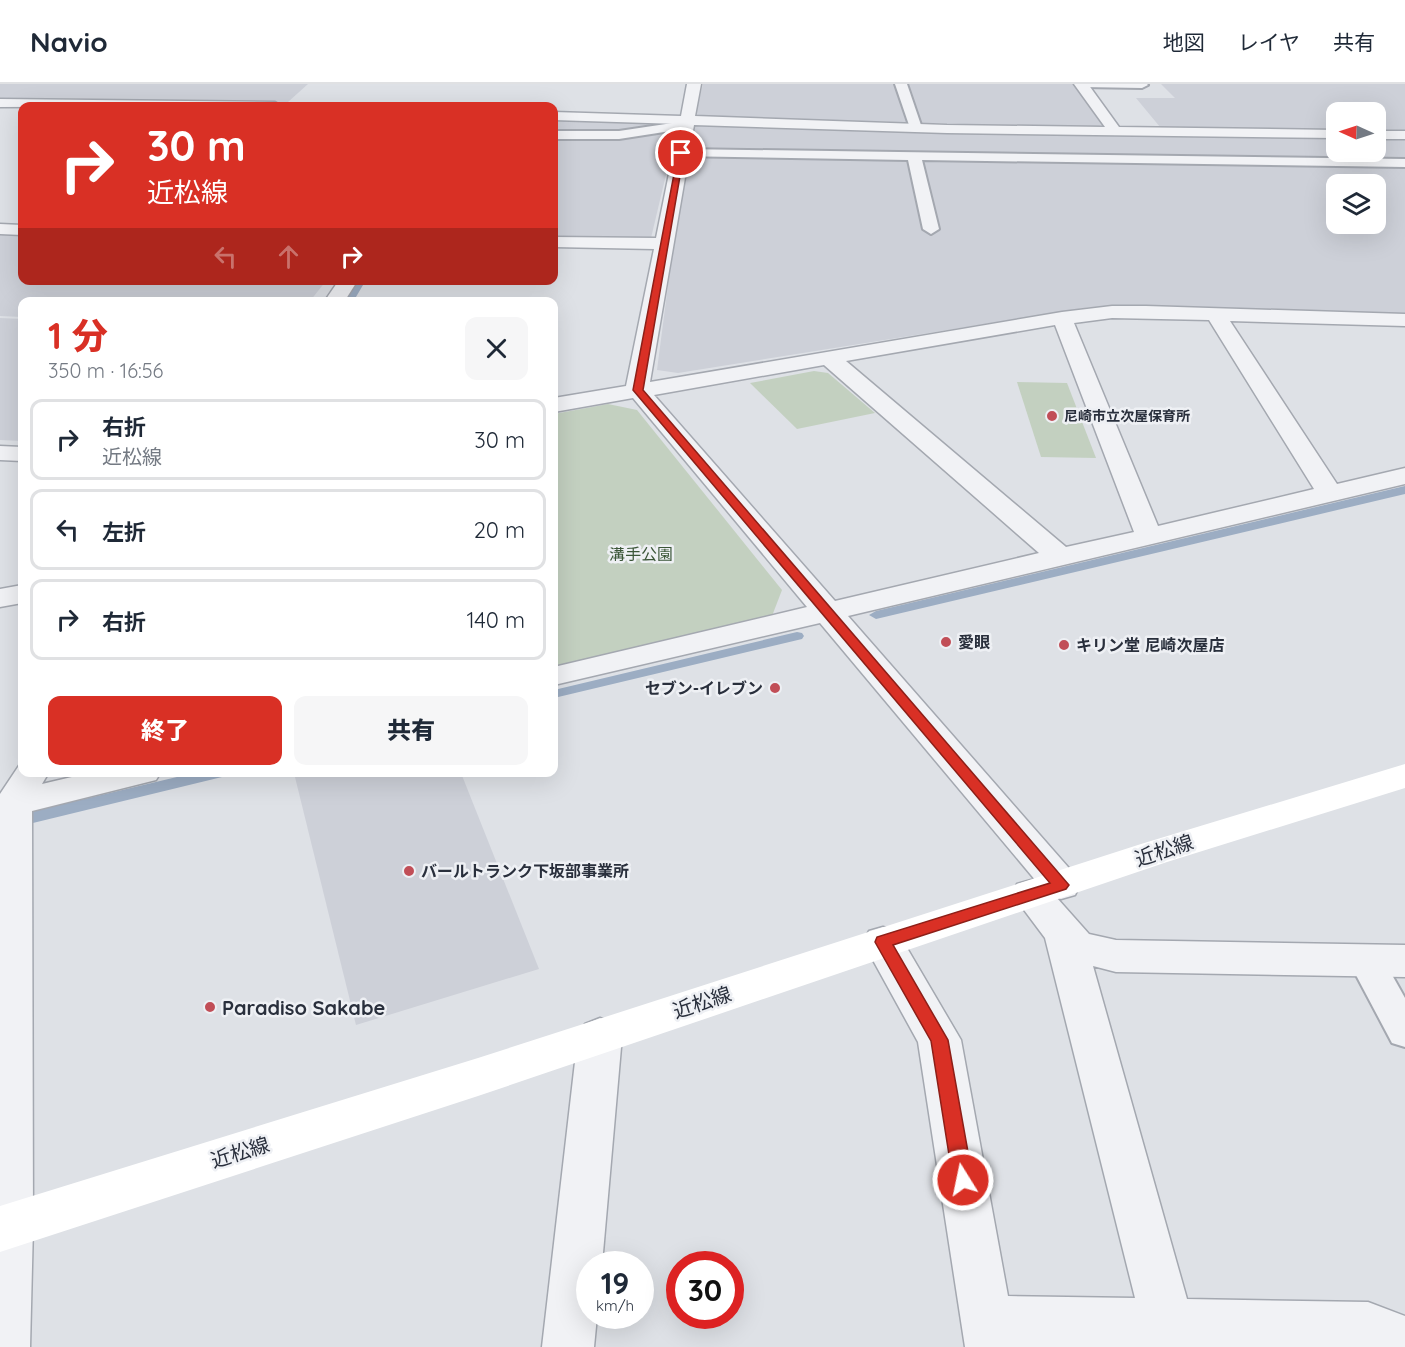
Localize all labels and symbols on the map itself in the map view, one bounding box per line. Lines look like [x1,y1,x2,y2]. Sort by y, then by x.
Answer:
north arrow [1326,102,1386,162]
pin [655,127,706,178]
place label: 尼崎市立次屋保育所 [1064,407,1190,425]
marker: 尼崎市立次屋保育所 [1045,409,1059,423]
park label: 溝手公園 [609,544,673,564]
place label: 愛眼 [958,632,990,652]
marker: 愛眼 [939,635,953,649]
place label: キリン堂 尼崎次屋店 [1076,635,1224,655]
marker: キリン堂 尼崎次屋店 [1057,638,1071,652]
place label: セブン-イレブン [645,678,763,698]
marker: セブン-イレブン [768,681,782,695]
street label: 近松線 [1132,829,1196,871]
place label: バールトランク下坂部事業所 [421,861,629,881]
marker: バールトランク下坂部事業所 [402,864,416,878]
street label: 近松線 [670,981,734,1023]
place label: Paradiso Sakabe [222,995,385,1020]
marker: Paradiso Sakabe [203,1000,217,1014]
street label: 近松線 [208,1131,272,1173]
position arrow [931,1148,995,1212]
speed limit sign: 30 [666,1251,744,1329]

